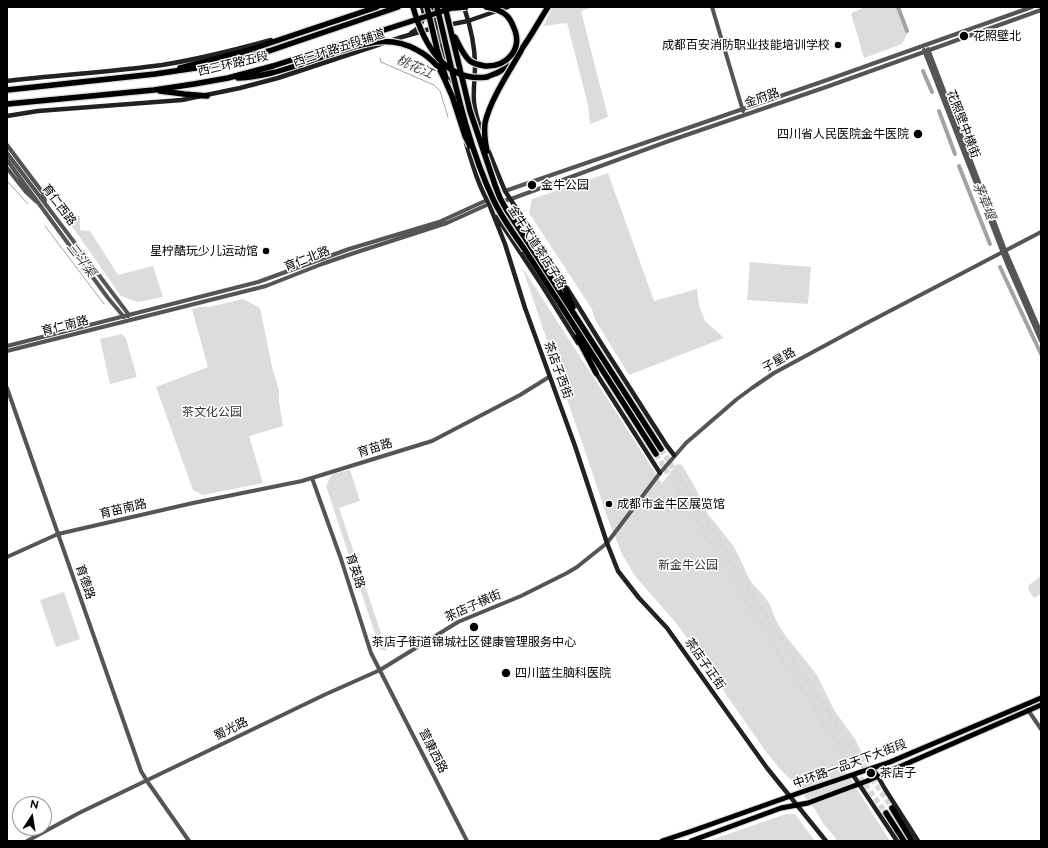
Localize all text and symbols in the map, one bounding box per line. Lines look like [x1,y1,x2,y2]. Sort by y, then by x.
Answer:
street label: 西三环路五段辅道 [291,26,387,70]
place label: 花照壁北 [973,29,1021,43]
marker: 花照壁北 [958,30,970,42]
place label: 成都百安消防职业技能培训学校 [662,38,830,52]
marker: 成都百安消防职业技能培训学校 [833,40,843,50]
street label: 西三环路五段 [196,49,270,79]
water label: 桃花江 [394,52,436,82]
street label: 金府路 [743,85,781,111]
street label: 花照壁中横街 [943,88,983,160]
place label: 四川省人民医院金牛医院 [777,127,909,141]
marker: 四川省人民医院金牛医院 [912,128,924,140]
place label: 金牛公园 [541,178,589,192]
marker: 金牛公园 [526,179,538,191]
water label: 茅草堰 [969,180,999,222]
street label: 育仁西路 [39,181,79,229]
street label: 金牛大道茶店子路 [505,203,569,291]
water label: 三斗渠 [63,240,99,280]
place label: 星柠酷玩少儿运动馆 [150,244,258,258]
street label: 育仁北路 [282,244,332,274]
marker: 星柠酷玩少儿运动馆 [261,246,271,256]
street label: 育仁南路 [40,313,90,339]
street label: 茶店子西街 [541,339,575,401]
street label: 子星路 [760,345,798,375]
park label: 茶文化公园 [182,405,242,419]
street label: 育苗路 [356,436,394,460]
street label: 育苗南路 [98,497,148,521]
place label: 成都市金牛区展览馆 [617,497,725,511]
marker: 成都市金牛区展览馆 [604,499,614,509]
street label: 育英路 [343,552,367,590]
park label: 新金牛公园 [658,558,718,572]
street label: 育德路 [72,563,98,601]
street label: 茶店子横街 [443,587,503,625]
marker: 茶店子街道锦城社区健康管理服务中心 [468,621,480,633]
place label: 茶店子街道锦城社区健康管理服务中心 [372,635,576,649]
street label: 茶店子正街 [682,635,728,693]
place label: 四川蓝生脑科医院 [515,666,611,680]
marker: 四川蓝生脑科医院 [500,667,512,679]
street label: 蜀光路 [212,715,250,743]
street label: 营康西路 [416,726,450,776]
street label: 中环路一品天下大街段 [791,737,909,791]
place label: 茶店子 [880,766,916,780]
marker: 茶店子 [865,767,877,779]
north arrow [12,796,52,836]
text: N [29,798,40,812]

